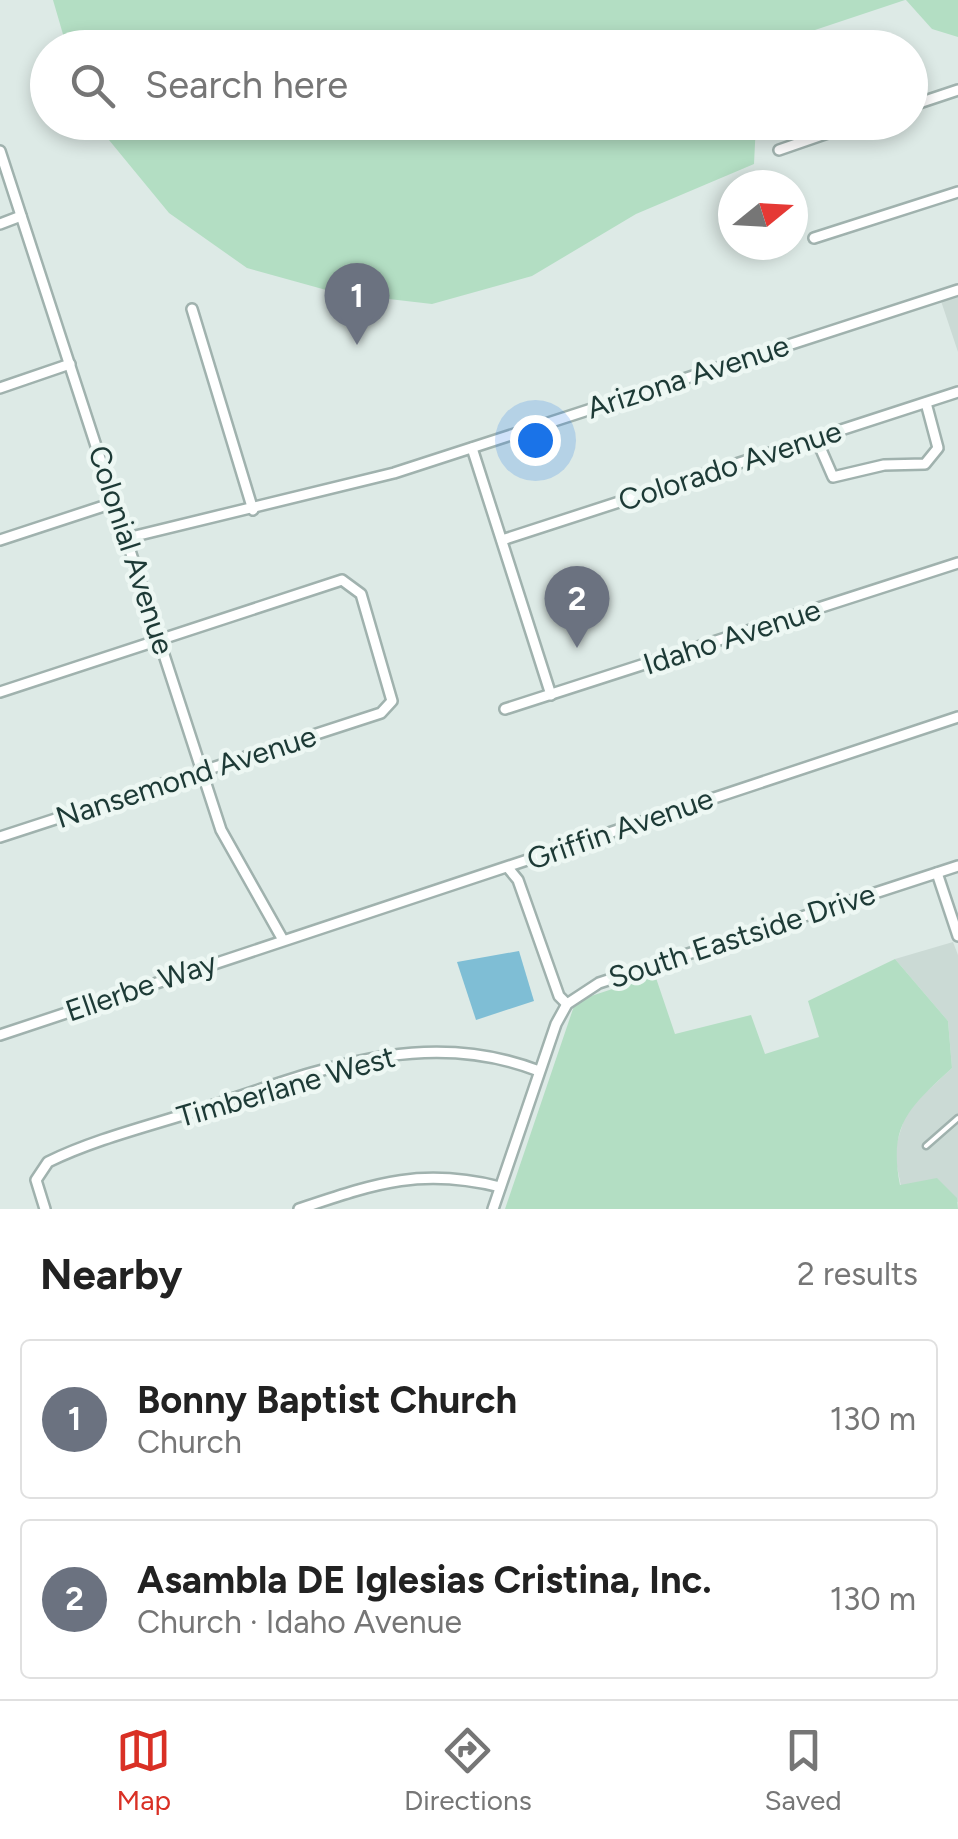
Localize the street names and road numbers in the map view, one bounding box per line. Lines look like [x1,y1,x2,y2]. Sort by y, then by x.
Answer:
street label: Arizona Avenue [582,326,794,427]
street label: Colorado Avenue [614,412,846,519]
street label: Colonial Avenue [80,441,183,659]
street label: Idaho Avenue [639,590,825,683]
street label: Nansemond Avenue [51,717,321,836]
street label: Griffin Avenue [522,779,718,878]
street label: South Eastside Drive [604,875,880,996]
street label: Ellerbe Way [60,943,221,1030]
street label: Timberlane West [173,1038,399,1135]

